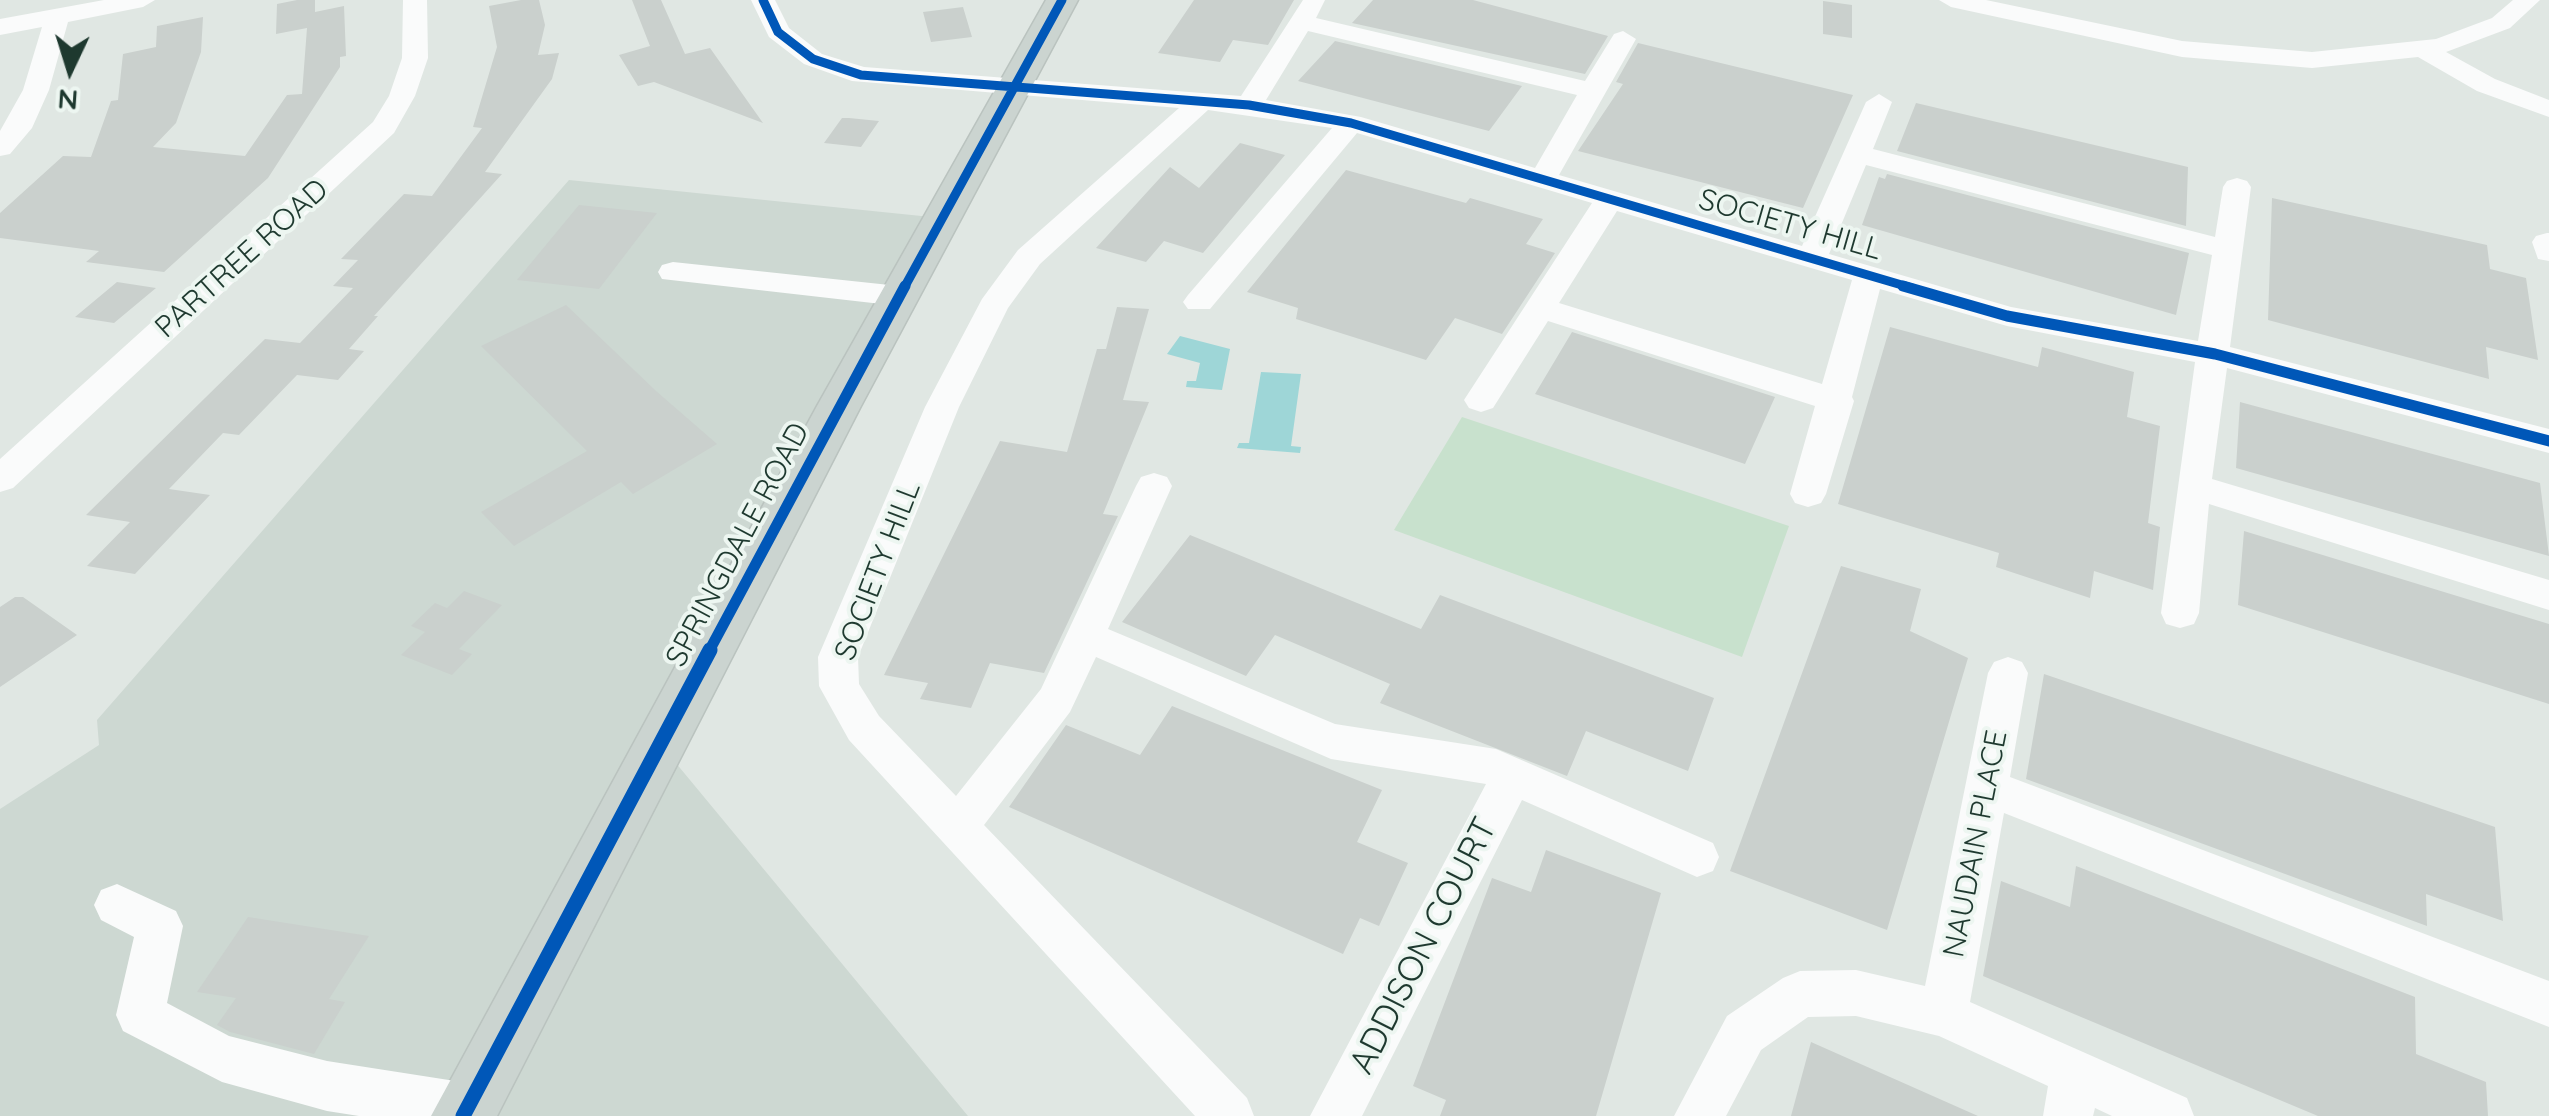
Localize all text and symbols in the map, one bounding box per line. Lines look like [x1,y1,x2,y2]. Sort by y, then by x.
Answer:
north arrow [20,20,120,120]
text: N [56,82,79,119]
street label: PARTREE ROAD [148,172,336,346]
street label: SOCIETY HILL [1695,182,1885,268]
street label: SPRINGDALE ROAD [659,417,817,673]
street label: SOCIETY HILL [827,477,929,665]
street label: NAUDAIN PLACE [1936,727,2016,961]
street label: ADDISON COURT [1341,811,1507,1081]

